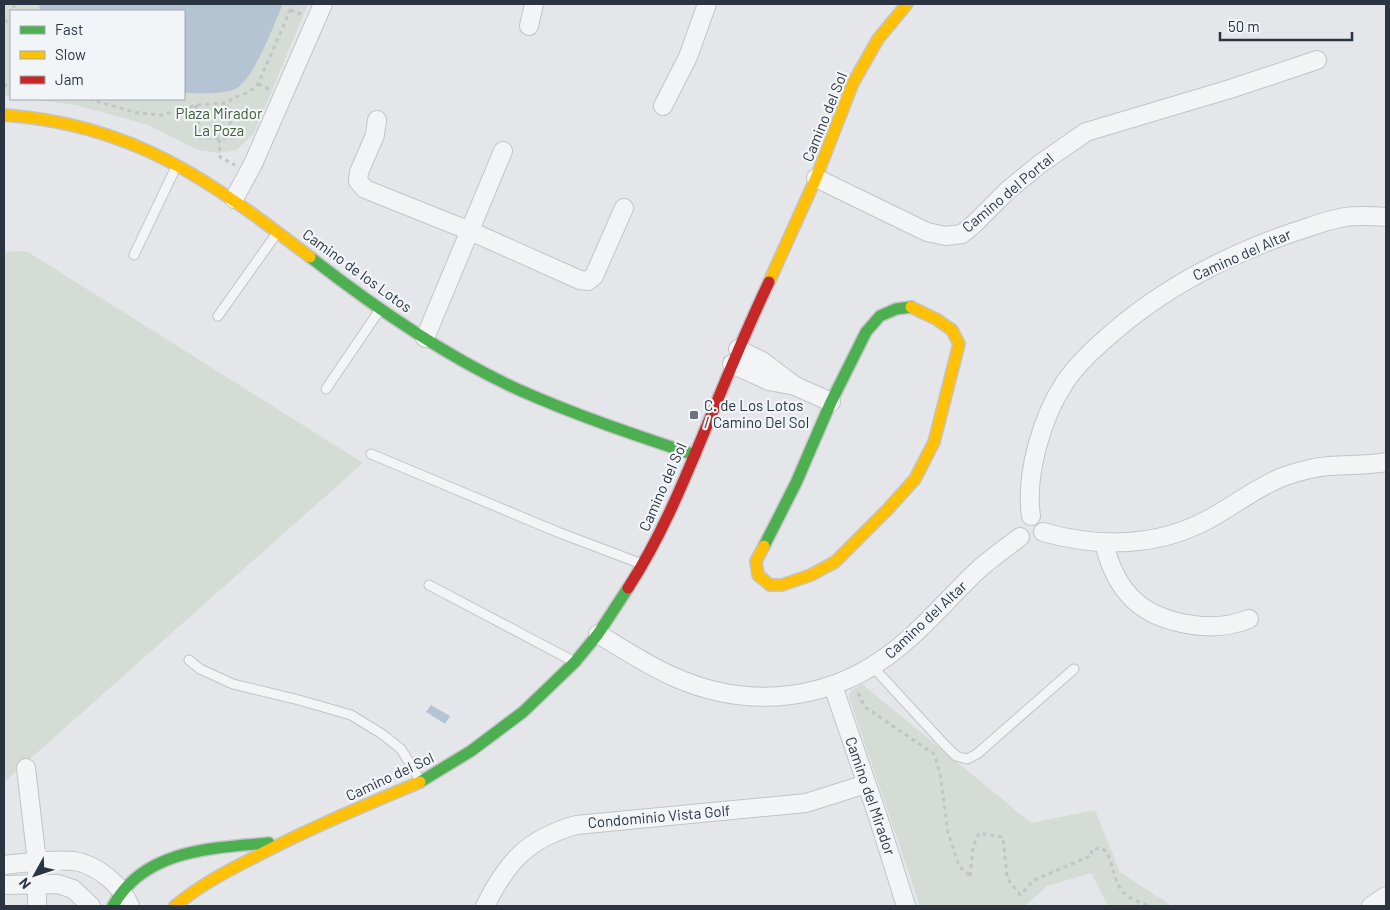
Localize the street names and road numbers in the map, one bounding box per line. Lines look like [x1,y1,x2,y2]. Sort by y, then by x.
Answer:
street label: Camino del Sol [798,69,850,164]
street label: Camino del Portal [958,149,1057,236]
street label: Camino del Altar [1190,224,1294,284]
street label: Camino de los Lotos [300,225,416,316]
street label: Camino del Sol [635,440,690,534]
street label: Camino del Altar [880,576,971,662]
street label: Camino del Mirador [842,734,900,858]
street label: Camino del Sol [343,748,436,804]
street label: Condominio Vista Golf [587,801,731,831]

